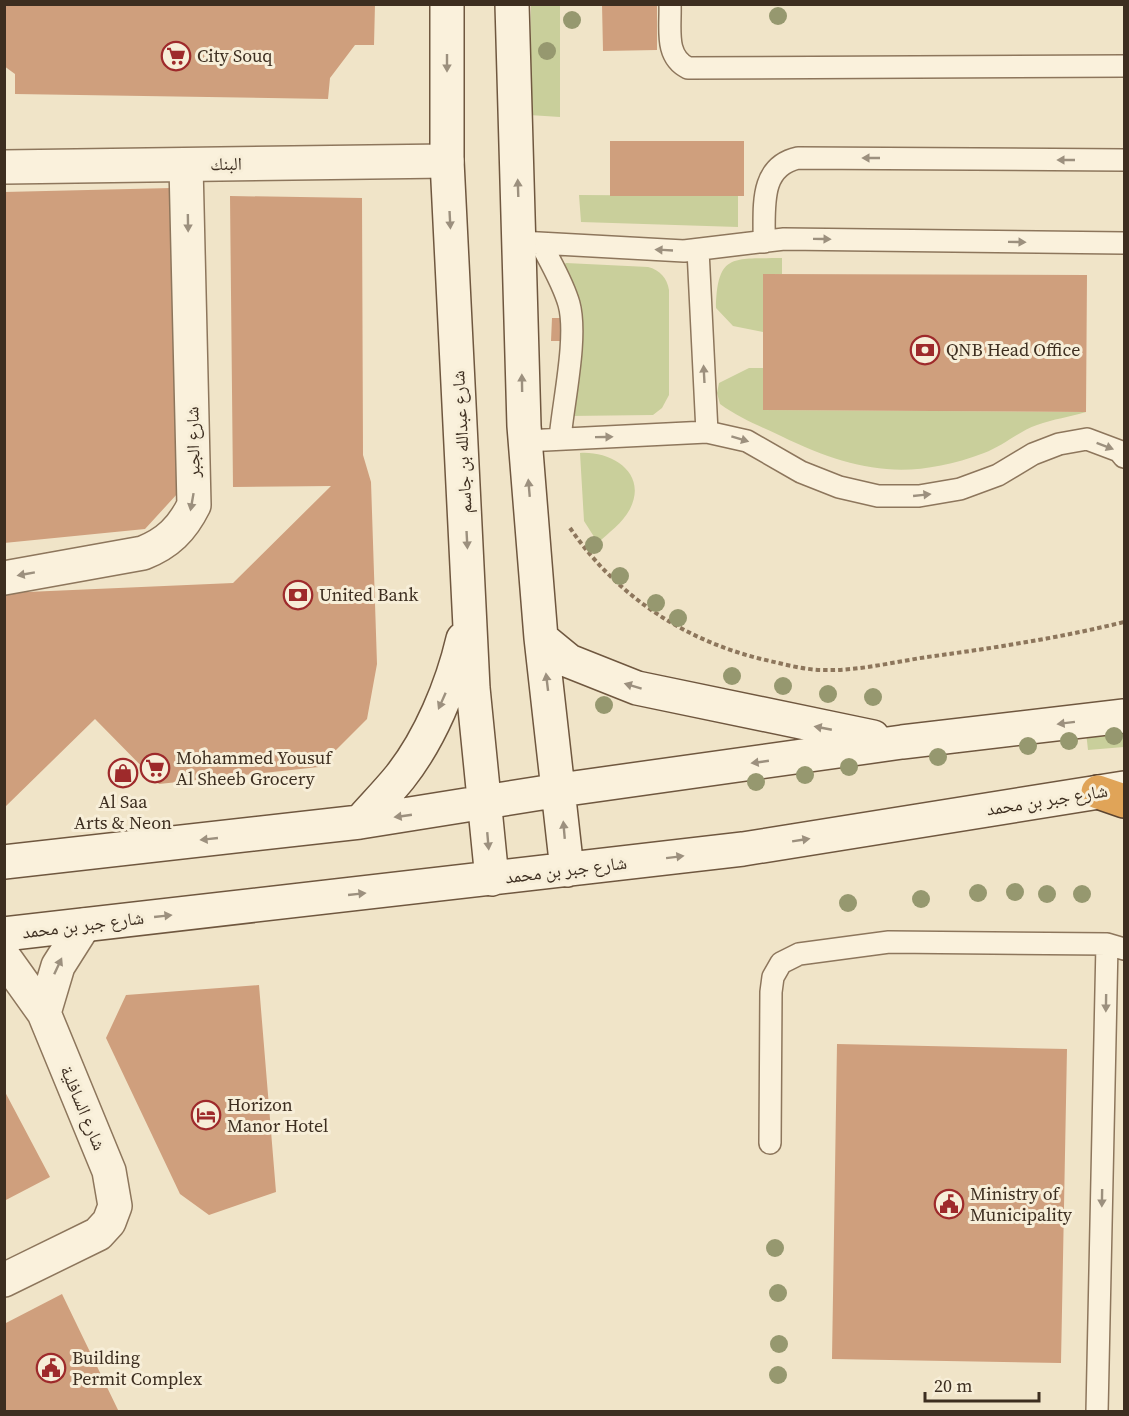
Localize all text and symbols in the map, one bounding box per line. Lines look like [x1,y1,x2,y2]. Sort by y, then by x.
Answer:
supermarket icon: City Souq [160,40,192,72]
place label: City Souq [197,43,273,68]
one-way arrow [442,53,452,72]
street label: البنك [210,151,242,176]
one-way arrow [862,153,881,163]
one-way arrow [1057,155,1076,165]
one-way arrow [513,178,523,197]
one-way arrow [446,210,455,229]
one-way arrow [183,214,193,233]
one-way arrow [813,234,832,244]
one-way arrow [1008,237,1027,247]
one-way arrow [655,245,674,254]
bank icon: QNB Head Office [909,334,941,366]
place label: QNB Head Office [946,337,1080,362]
one-way arrow [700,364,709,383]
street label: شارع عبدالله بن جاسم [445,370,478,514]
one-way arrow [517,373,527,392]
street label: شارع الجبر [179,406,206,479]
one-way arrow [594,432,613,442]
one-way arrow [731,435,749,444]
one-way arrow [1096,442,1114,452]
one-way arrow [524,479,534,498]
one-way arrow [913,490,932,500]
one-way arrow [188,493,197,512]
one-way arrow [462,531,471,550]
one-way arrow [16,570,35,579]
bank icon: United Bank [282,579,314,611]
place label: United Bank [319,582,419,607]
one-way arrow [542,673,551,692]
one-way arrow [624,681,642,691]
one-way arrow [436,692,446,710]
one-way arrow [1057,718,1076,727]
one-way arrow [814,723,833,732]
place label: Mohammed Yousuf Al Sheeb Grocery [176,745,333,791]
supermarket icon: Mohammed Yousuf Al Sheeb Grocery [139,752,171,784]
shop icon: Al Saa Arts & Neon [107,757,139,789]
one-way arrow [751,758,770,767]
street label: شارع جبر بن محمد [985,778,1109,821]
place label: Al Saa Arts & Neon [74,789,172,835]
one-way arrow [393,811,412,820]
one-way arrow [559,820,569,839]
one-way arrow [484,832,493,851]
one-way arrow [200,834,219,844]
one-way arrow [792,835,811,844]
street label: شارع جبر بن محمد [504,850,628,889]
one-way arrow [665,852,684,862]
one-way arrow [347,889,366,899]
street label: شارع جبر بن محمد [21,905,145,944]
one-way arrow [154,911,173,921]
one-way arrow [54,958,63,975]
one-way arrow [1101,993,1111,1012]
street label: شارع السافلية [54,1062,112,1154]
place label: Horizon Manor Hotel [227,1092,328,1138]
hotel icon: Horizon Manor Hotel [190,1099,222,1131]
place label: Ministry of Municipality [970,1181,1073,1227]
public building icon: Ministry of Municipality [933,1188,965,1220]
one-way arrow [1097,1188,1107,1207]
place label: Building Permit Complex [72,1345,203,1391]
public building icon: Building Permit Complex [35,1352,67,1384]
scale bar [925,1365,1039,1403]
text: 20 m [934,1373,972,1398]

